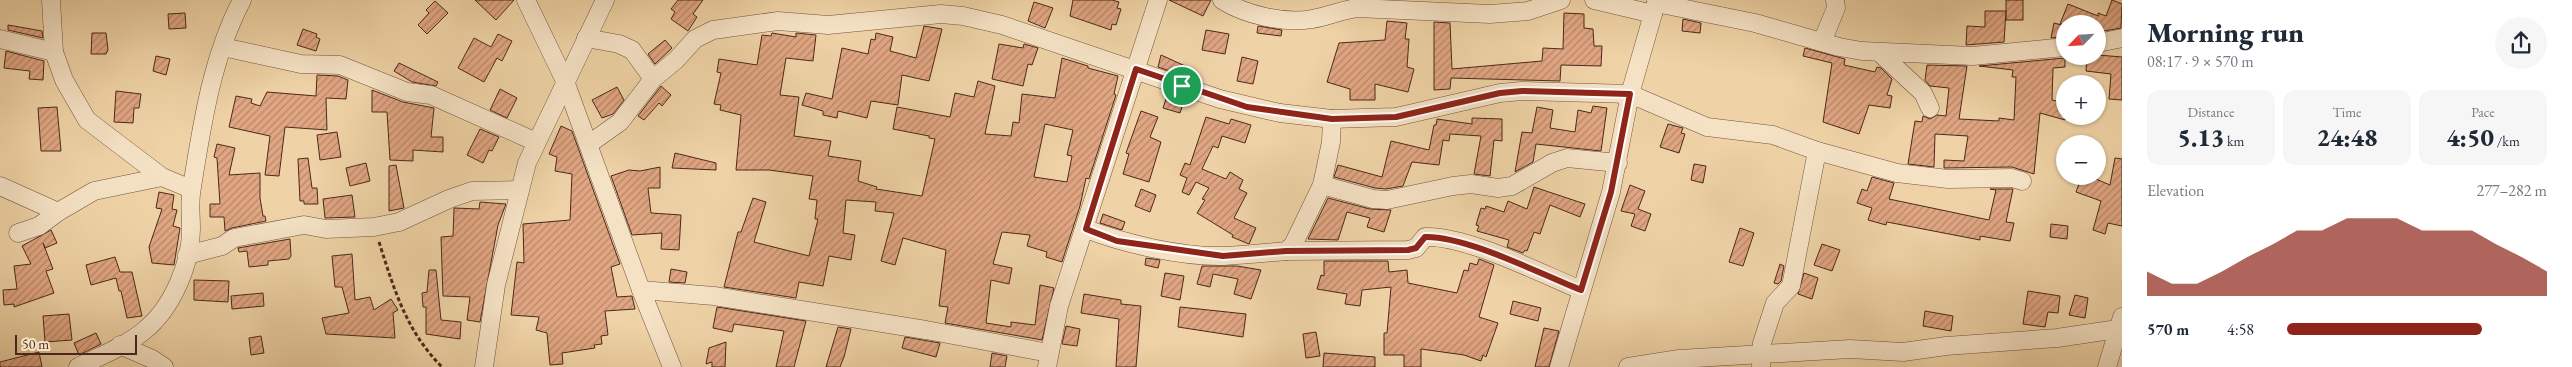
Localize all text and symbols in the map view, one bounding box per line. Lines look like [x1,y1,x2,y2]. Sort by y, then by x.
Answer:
text: Morning run [2147,14,2304,50]
north arrow [2056,15,2106,65]
map controls [2056,15,2106,185]
button: share [2495,17,2547,69]
text: 08:17 · 9 × 570 m [2147,51,2254,72]
pin [1161,65,1203,107]
icon: arrive [1168,72,1196,100]
button: + [2056,75,2106,125]
text: Distance [2188,103,2234,121]
text: Time [2332,103,2362,121]
text: Pace [2471,103,2495,121]
text: 5.13 [2177,121,2224,153]
text: 24:48 [2316,121,2378,153]
text: 4:50 [2446,121,2494,153]
text: km [2224,132,2245,150]
text: /km [2494,132,2520,150]
button: − [2056,135,2106,185]
text: Elevation [2147,180,2205,201]
text: 277–282 m [2476,180,2547,201]
text: 570 m [2147,319,2189,340]
text: 4:58 [2227,319,2254,340]
scale bar [15,332,138,355]
text: 50 m [22,335,49,353]

